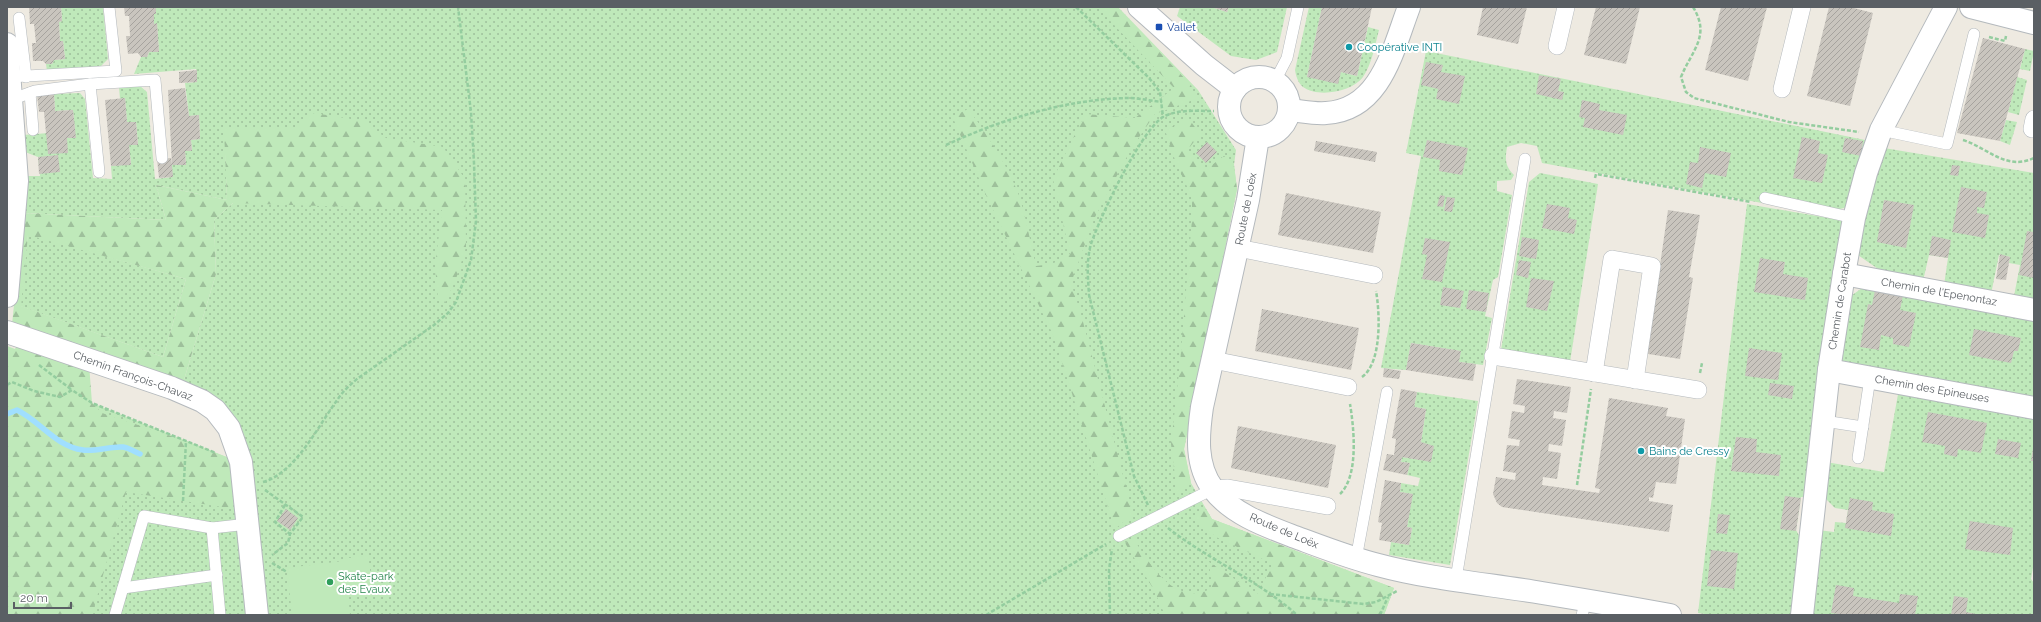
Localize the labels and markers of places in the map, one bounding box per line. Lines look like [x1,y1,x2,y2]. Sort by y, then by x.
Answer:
place label: Vallet [1167,21,1196,34]
marker: Vallet [1154,22,1164,32]
place label: Coopérative INTI [1357,41,1442,54]
marker: Coopérative INTI [1344,42,1354,52]
place label: Bains de Cressy [1649,445,1730,458]
marker: Bains de Cressy [1636,446,1646,456]
place label: Skate-park des Evaux [338,570,394,596]
marker: Skate-park des Evaux [325,577,335,587]

